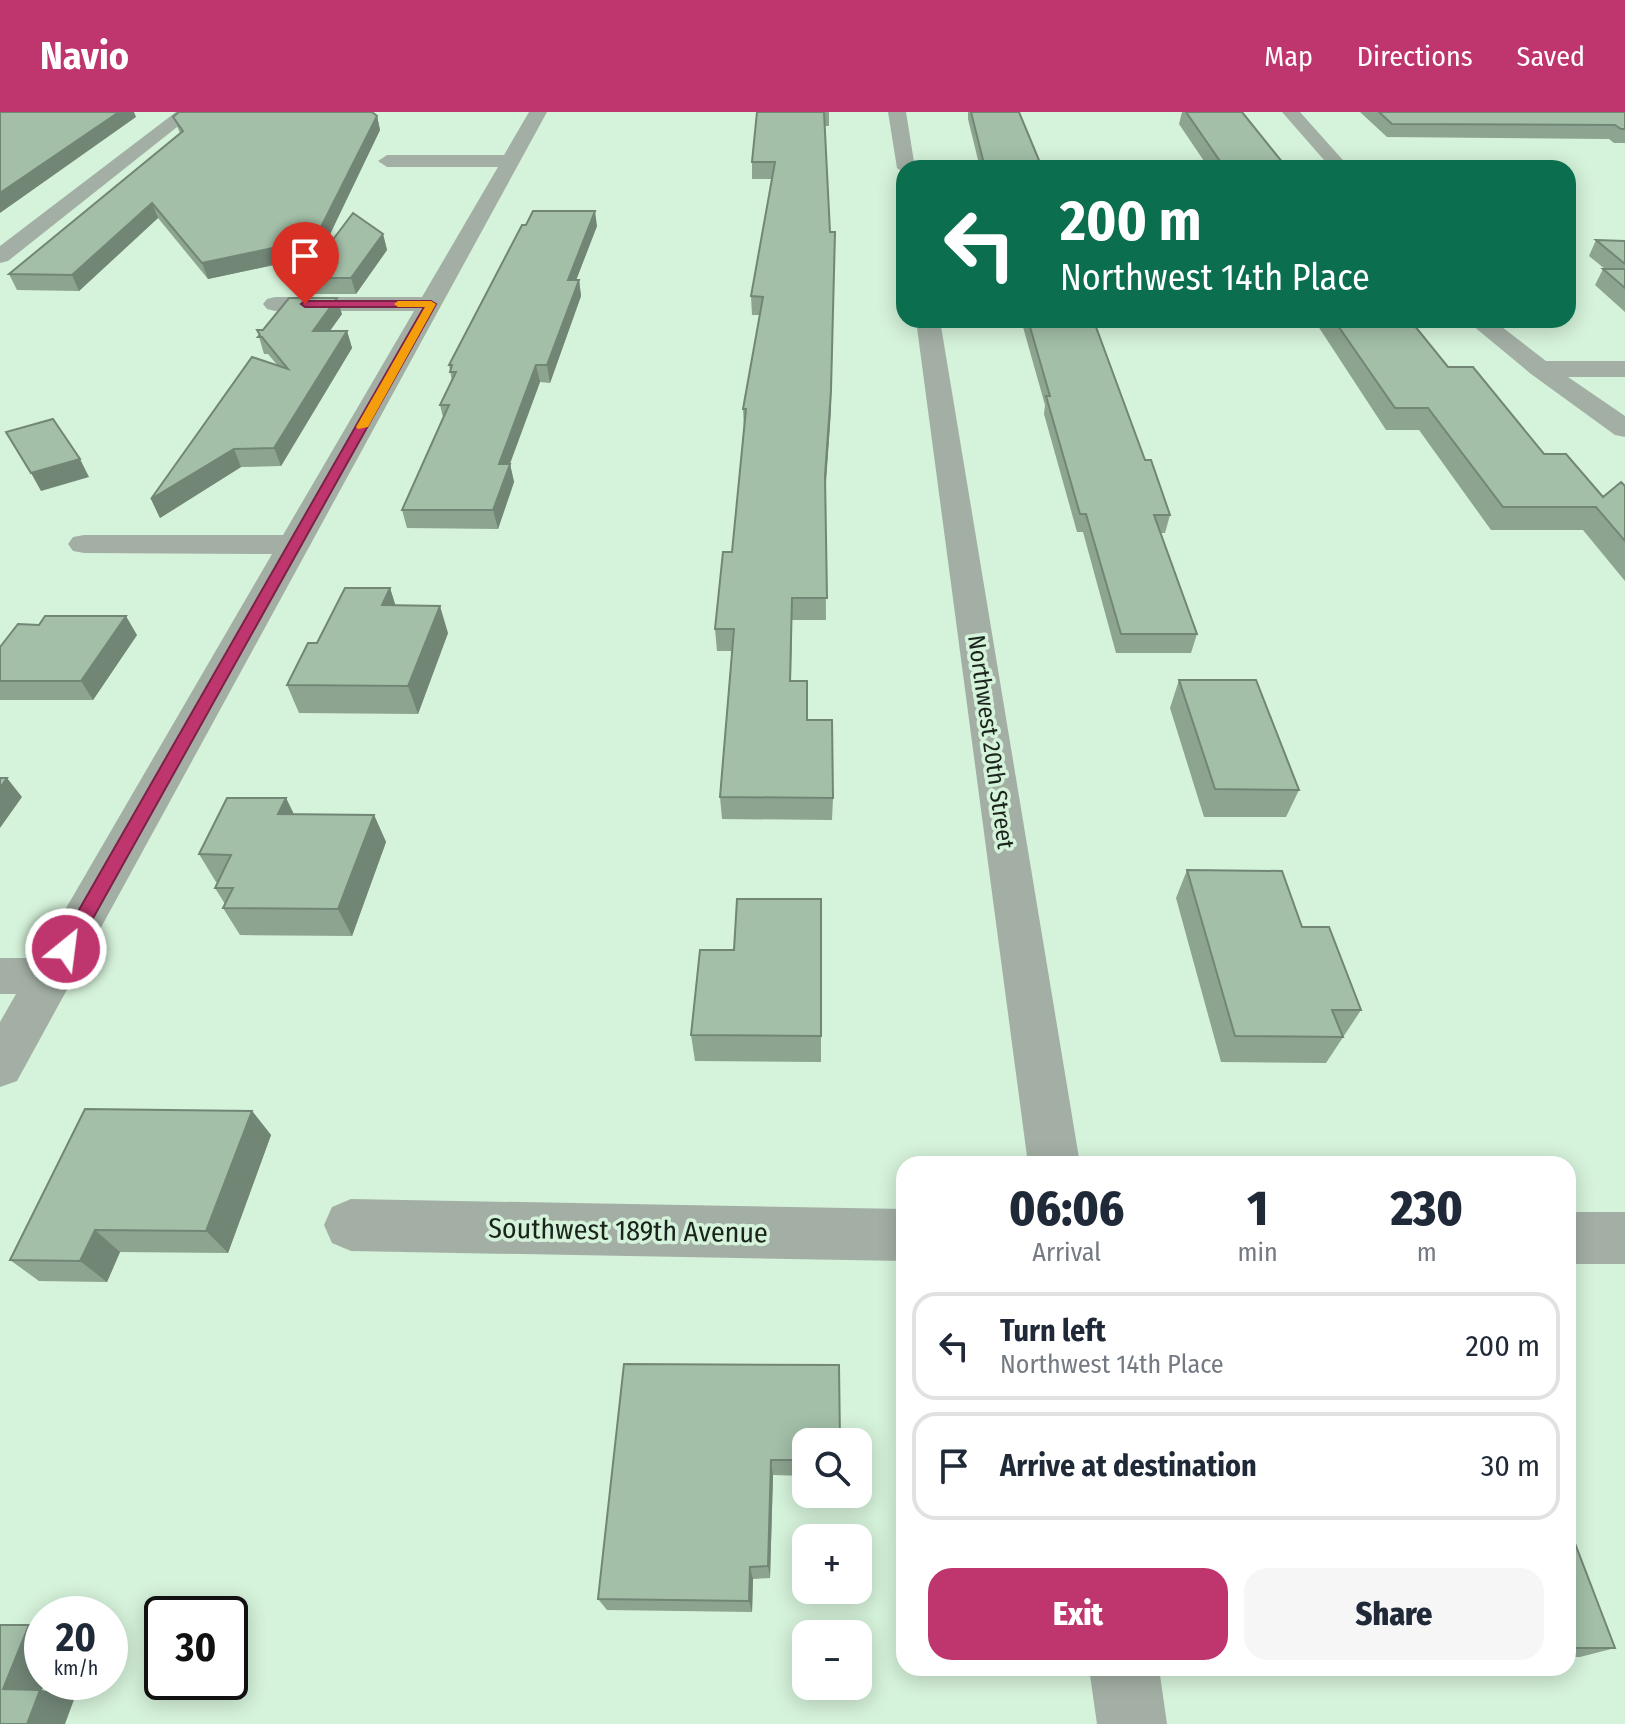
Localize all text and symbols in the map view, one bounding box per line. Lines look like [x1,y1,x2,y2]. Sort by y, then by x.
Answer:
text: Navio [40,33,129,79]
text: Map [1264,40,1313,73]
text: Directions [1357,40,1473,73]
text: Saved [1517,40,1585,73]
text: 200 m [1060,188,1201,255]
icon: left [928,192,1032,296]
pin [271,222,339,304]
icon: arrive [283,234,327,278]
text: Northwest 14th Place [1060,256,1370,300]
street label: Northwest 20th Street [962,633,1020,851]
position arrow [24,907,108,991]
text: 06:06 [1009,1180,1124,1238]
text: 1 [1247,1180,1268,1238]
text: 230 [1391,1180,1463,1238]
street label: Southwest 189th Avenue [488,1212,768,1249]
text: Arrival [1032,1237,1101,1268]
text: min [1237,1237,1278,1268]
text: m [1417,1237,1437,1268]
text: Turn left [1000,1313,1106,1349]
icon: left [932,1324,976,1368]
text: 200 m [1465,1328,1540,1364]
text: Northwest 14th Place [1000,1349,1224,1380]
map controls [792,1428,872,1700]
button: search [792,1428,872,1508]
icon: arrive [932,1444,976,1488]
text: Arrive at destination [1000,1448,1257,1484]
text: 30 m [1481,1448,1540,1484]
button: + [792,1524,872,1604]
button: Exit [928,1568,1228,1660]
button: Share [1244,1568,1544,1660]
speed limit sign: 30 [144,1596,248,1700]
text: 20 [56,1614,96,1662]
button: − [792,1620,872,1700]
text: km/h [54,1656,98,1680]

